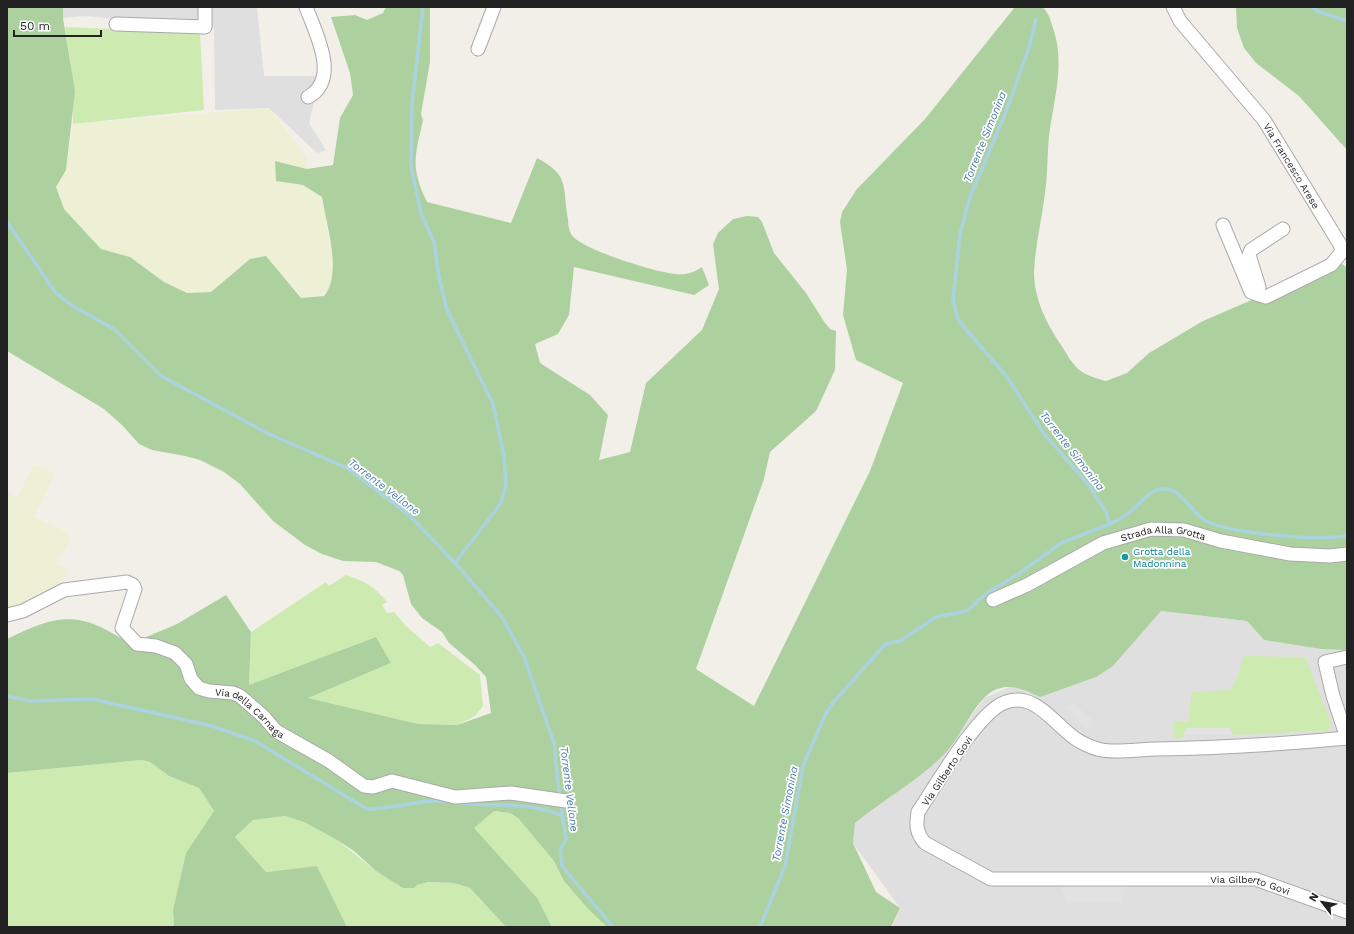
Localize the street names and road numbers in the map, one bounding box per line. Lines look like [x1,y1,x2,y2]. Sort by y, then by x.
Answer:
street label: Via Francesco Arese [1262,121,1322,211]
street label: Strada Alla Grotta [1119,523,1207,543]
street label: Via della Carnaga [215,686,287,740]
street label: Via Gilberto Govi [920,734,974,808]
street label: Via Gilberto Govi [1210,873,1292,897]

